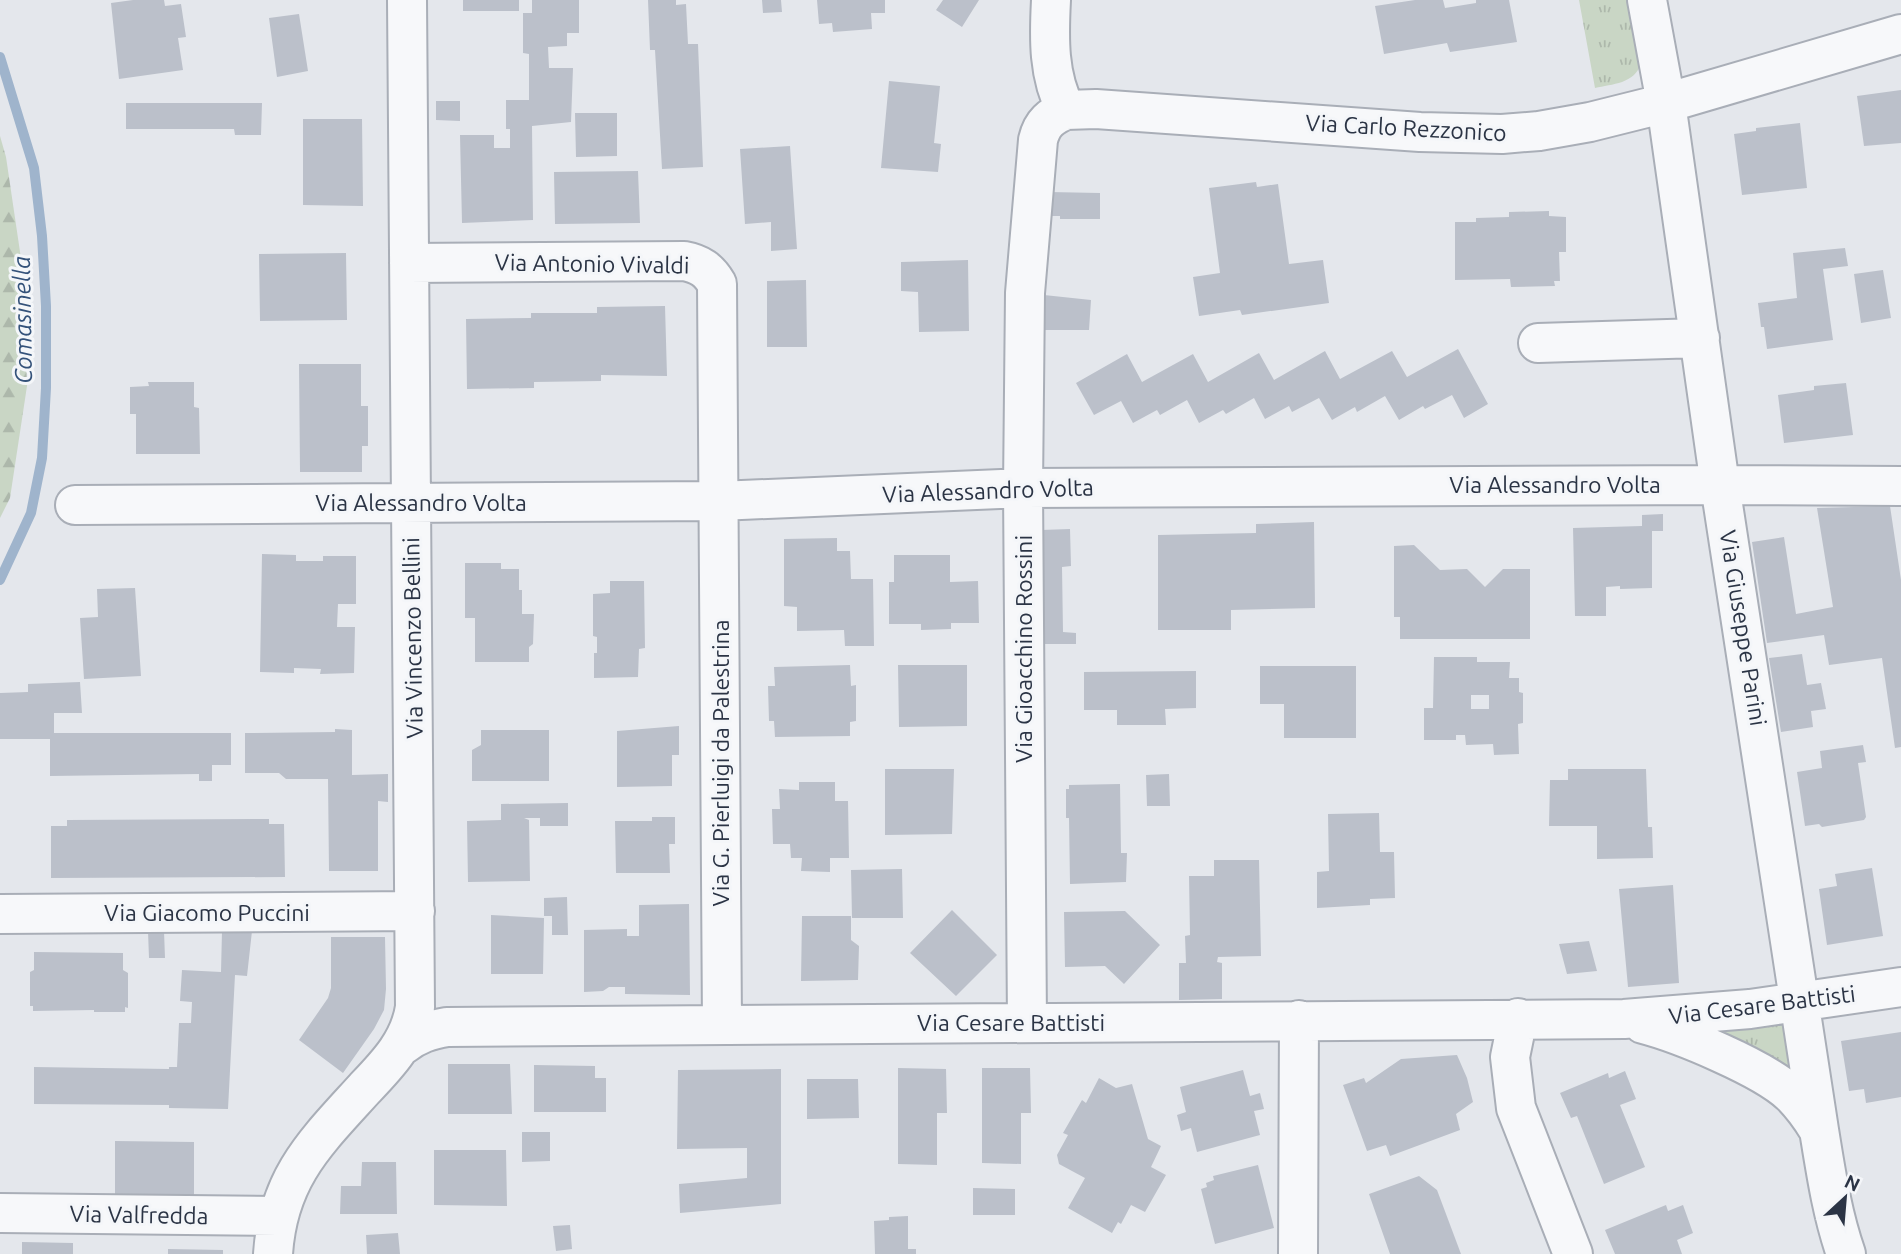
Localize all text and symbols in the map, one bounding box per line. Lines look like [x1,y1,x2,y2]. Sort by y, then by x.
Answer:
street label: Via Carlo Rezzonico [1305,110,1507,145]
street label: Via Antonio Vivaldi [494,249,690,278]
water label: Comasinella [8,256,37,384]
street label: Via Alessandro Volta [1449,472,1661,497]
street label: Via Alessandro Volta [882,474,1094,507]
street label: Via Alessandro Volta [315,490,527,515]
street label: Via Giuseppe Parini [1716,528,1771,728]
street label: Via Gioacchino Rossini [1011,535,1036,763]
street label: Via Vincenzo Bellini [398,537,427,739]
street label: Via G. Pierluigi da Palestrina [708,619,733,907]
street label: Via Giacomo Puccini [104,900,310,925]
street label: Via Cesare Battisti [1667,981,1857,1028]
street label: Via Cesare Battisti [917,1010,1105,1035]
north arrow [1810,1163,1880,1233]
text: N [1841,1170,1864,1196]
street label: Via Valfredda [69,1201,209,1228]

